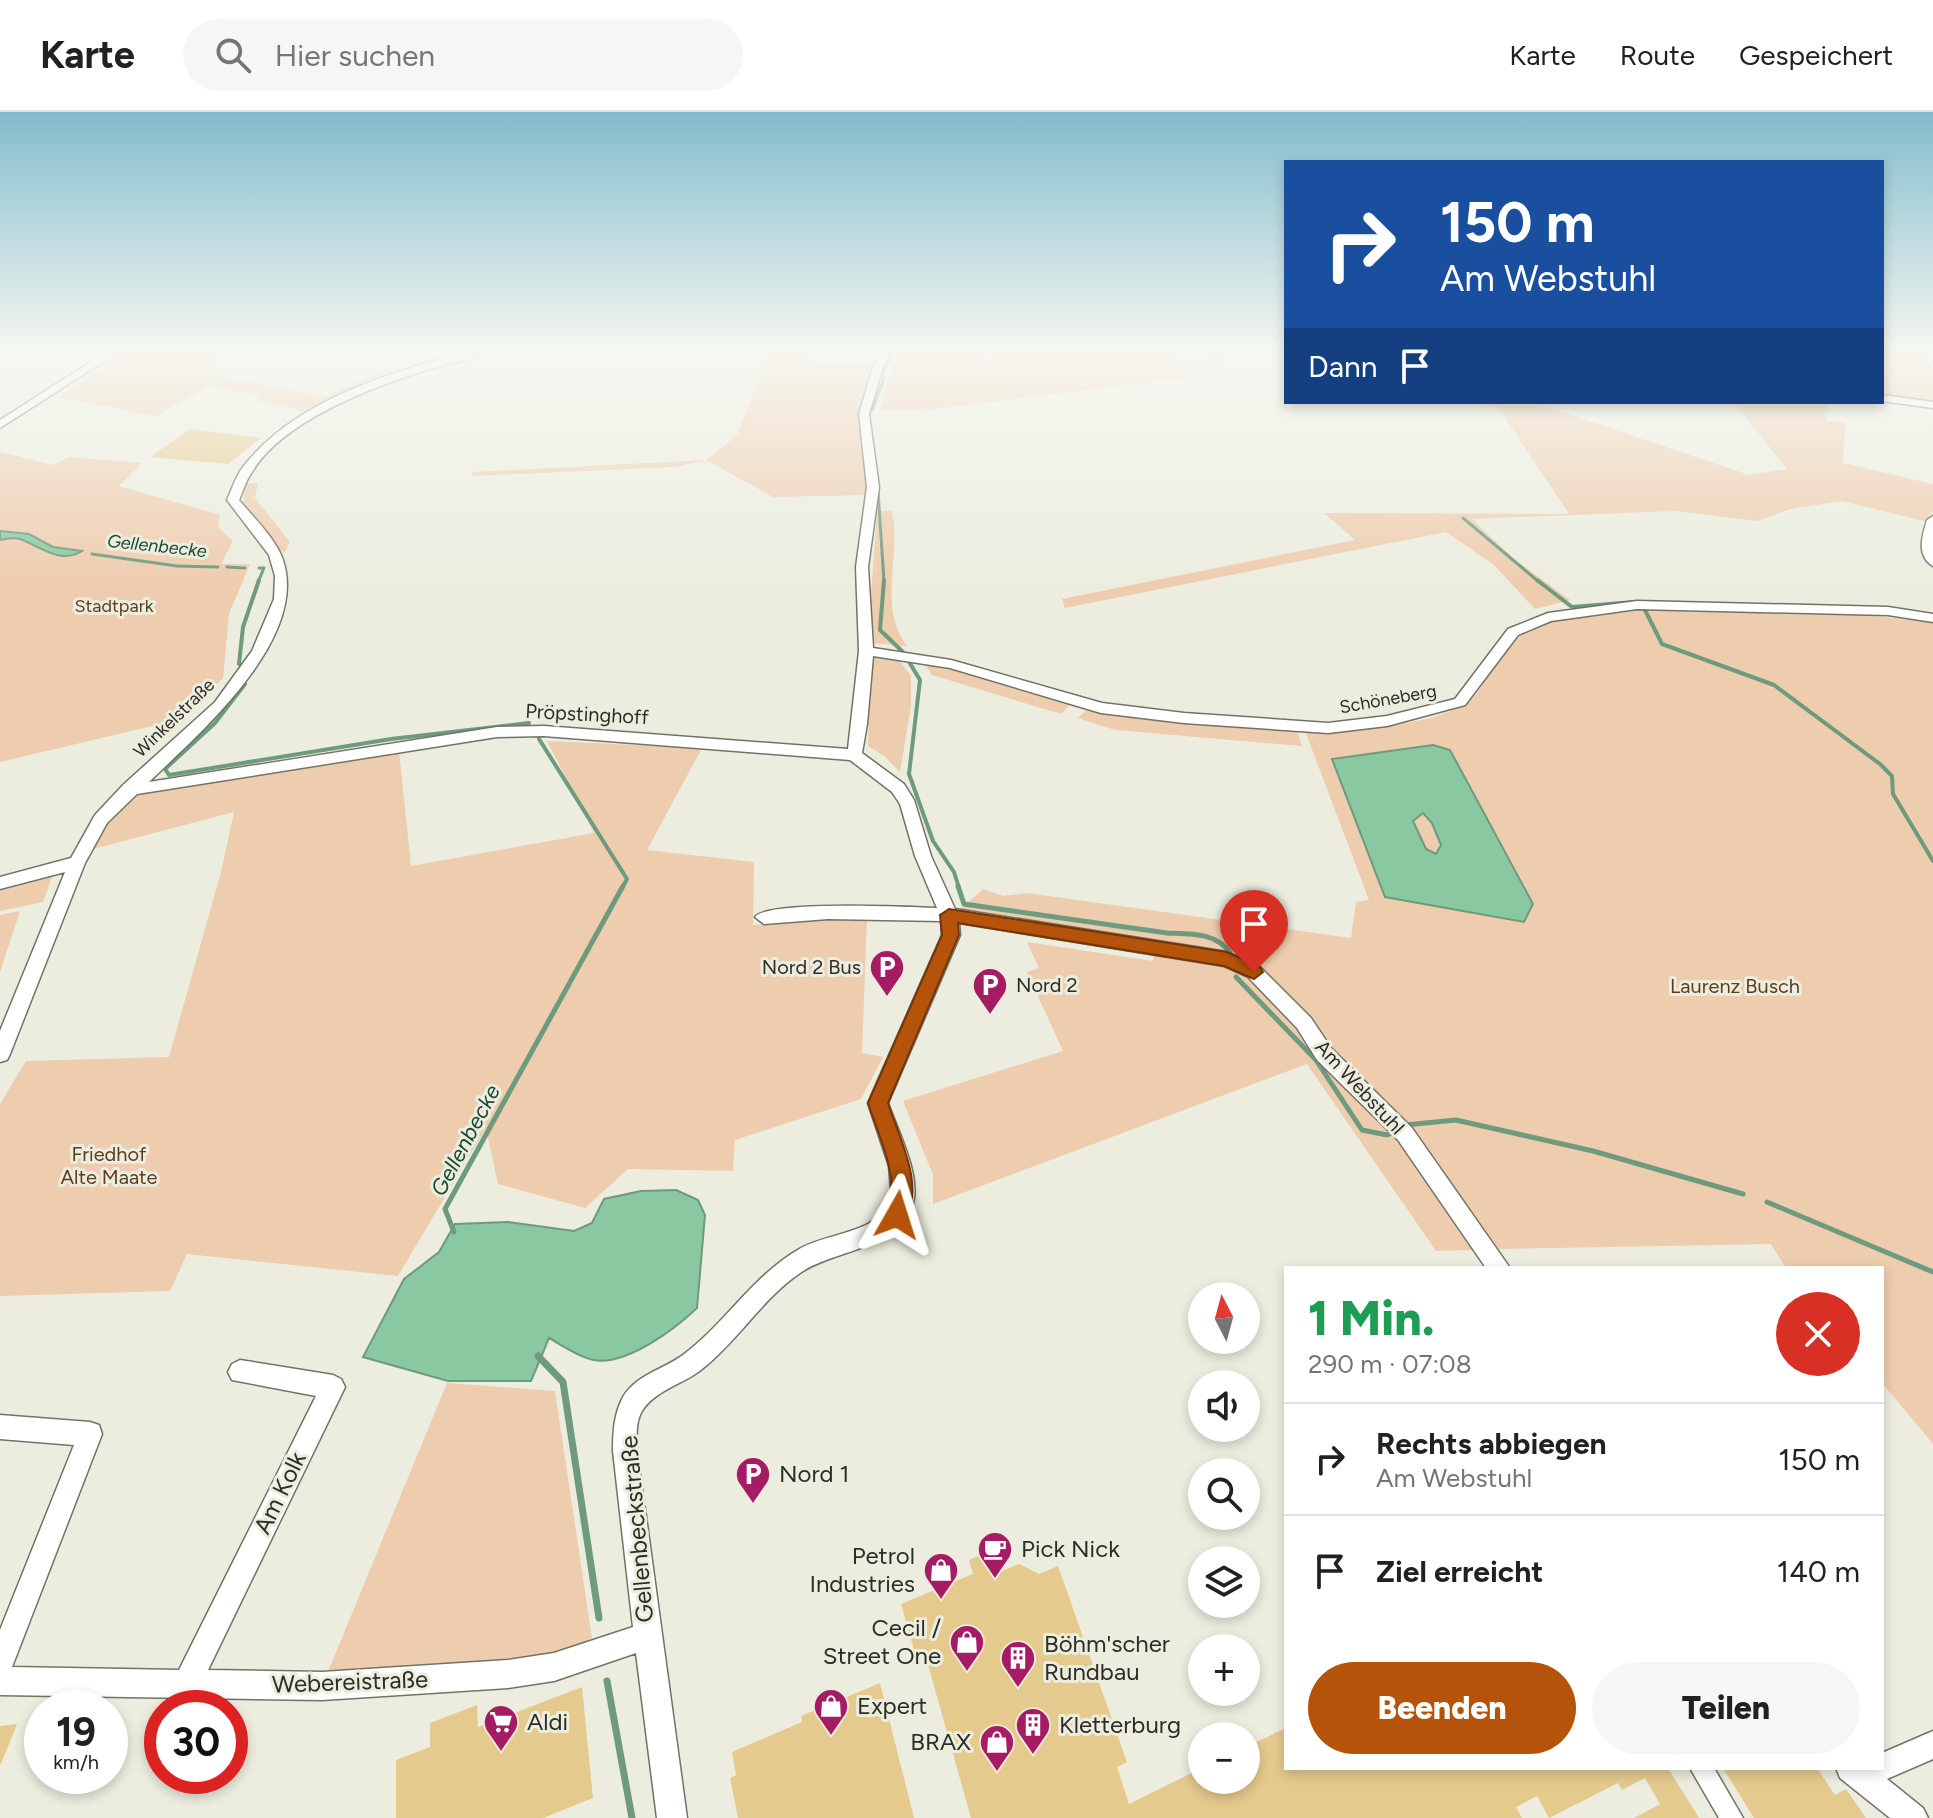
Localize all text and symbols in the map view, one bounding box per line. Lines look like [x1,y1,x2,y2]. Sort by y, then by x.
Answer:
search box [183,19,743,91]
text: Karte [40,32,135,78]
icon: search [211,33,255,77]
text: Hier suchen [275,37,435,74]
text: Karte [1509,38,1576,72]
text: Route [1620,38,1695,72]
text: Gespeichert [1739,38,1893,72]
text: 150 m [1440,189,1595,256]
icon: right [1308,192,1412,296]
text: Am Webstuhl [1440,257,1656,300]
icon: arrive [1393,344,1437,388]
text: Dann [1308,348,1377,385]
water label: Gellenbecke [106,530,208,562]
park label: Stadtpark [75,595,154,617]
street label: Winkelstraße [129,674,219,762]
street label: Schöneberg [1338,680,1438,718]
street label: Pröpstinghoff [525,699,650,729]
pin [1220,890,1288,972]
icon: arrive [1232,902,1276,946]
parking icon: Nord 2 Bus [868,948,906,998]
place label: Nord 2 Bus [762,955,861,979]
parking icon: Nord 2 [971,966,1009,1016]
place label: Nord 2 [1016,973,1078,997]
park label: Laurenz Busch [1670,974,1800,998]
street label: Am Webstuhl [1310,1035,1410,1139]
water label: Gellenbecke [425,1080,506,1201]
park label: Friedhof Alte Maate [60,1142,158,1189]
position arrow [855,1173,939,1257]
north arrow [1188,1282,1260,1354]
map controls [1188,1282,1260,1794]
text: 1 Min. [1308,1289,1435,1347]
button: close [1776,1292,1860,1376]
text: 290 m · 07:08 [1308,1348,1472,1380]
button: sound [1188,1370,1260,1442]
text: Rechts abbiegen [1376,1425,1607,1462]
street label: Gellenbeckstraße [614,1434,659,1624]
icon: right [1308,1437,1352,1481]
text: 150 m [1778,1441,1860,1478]
street label: Am Kolk [247,1447,312,1539]
parking icon: Nord 1 [734,1455,772,1505]
button: search [1188,1458,1260,1530]
place label: Nord 1 [779,1459,850,1488]
text: Am Webstuhl [1376,1462,1532,1494]
cafe icon: Pick Nick [976,1530,1014,1580]
place label: Pick Nick [1021,1534,1120,1563]
place label: Petrol Industries [809,1541,915,1598]
button: layers [1188,1546,1260,1618]
icon: arrive [1308,1549,1352,1593]
shop icon: Petrol Industries [922,1551,960,1601]
text: Ziel erreicht [1376,1553,1543,1590]
text: 140 m [1777,1553,1860,1590]
place label: Cecil / Street One [823,1613,941,1670]
shop icon: Cecil / Street One [948,1623,986,1673]
place label: Böhm'scher Rundbau [1044,1629,1170,1686]
button: + [1188,1634,1260,1706]
building icon: Böhm'scher Rundbau [999,1639,1037,1689]
button: Beenden [1308,1662,1576,1754]
button: Teilen [1592,1662,1860,1754]
street label: Webereistraße [271,1664,429,1699]
shop icon: Expert [812,1687,850,1737]
speed limit sign: 30 [144,1690,248,1794]
place label: Expert [857,1691,927,1720]
supermarket icon: Aldi [482,1703,520,1753]
building icon: Kletterburg [1014,1706,1052,1756]
place label: Aldi [527,1707,568,1736]
text: 19 [56,1708,96,1756]
place label: Kletterburg [1059,1710,1181,1739]
button: − [1188,1722,1260,1794]
shop icon: BRAX [978,1723,1016,1773]
place label: BRAX [910,1727,971,1756]
text: km/h [53,1750,99,1774]

